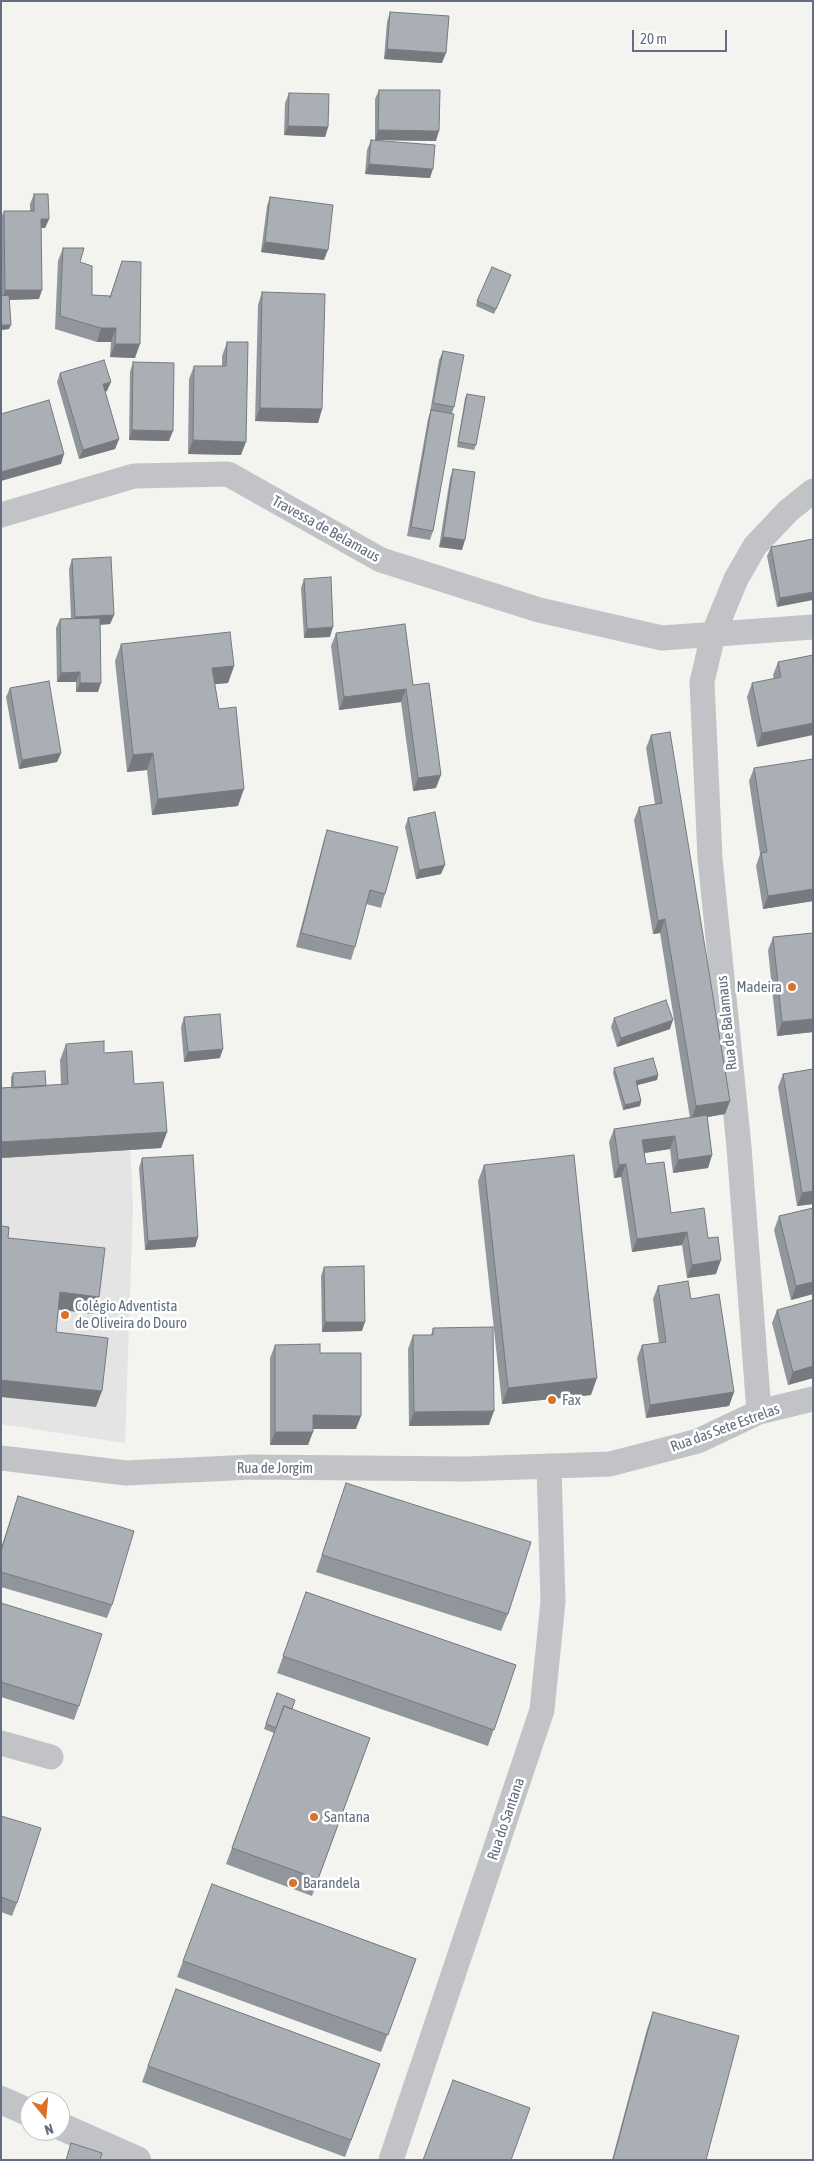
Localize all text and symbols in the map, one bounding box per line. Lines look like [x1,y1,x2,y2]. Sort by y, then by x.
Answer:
scale bar [634,20,729,52]
text: 20 m [640,30,667,47]
street label: Travessa de Belamaus [269,492,383,566]
street label: Rua de Balamaus [713,975,741,1071]
place label: Madeira [737,978,782,996]
marker: Madeira [786,981,798,993]
place label: Colégio Adventista de Oliveira do Douro [75,1297,187,1332]
marker: Colégio Adventista de Oliveira do Douro [59,1309,71,1321]
place label: Fax [562,1391,581,1409]
marker: Fax [546,1394,558,1406]
street label: Rua das Sete Estrelas [668,1400,782,1456]
street label: Rua de Jorgim [237,1459,313,1477]
street label: Rua do Santana [483,1775,529,1863]
place label: Santana [324,1808,370,1826]
marker: Santana [308,1811,320,1823]
place label: Barandela [303,1874,360,1892]
marker: Barandela [287,1877,299,1889]
north arrow [20,2091,70,2141]
text: N [43,2121,55,2138]

